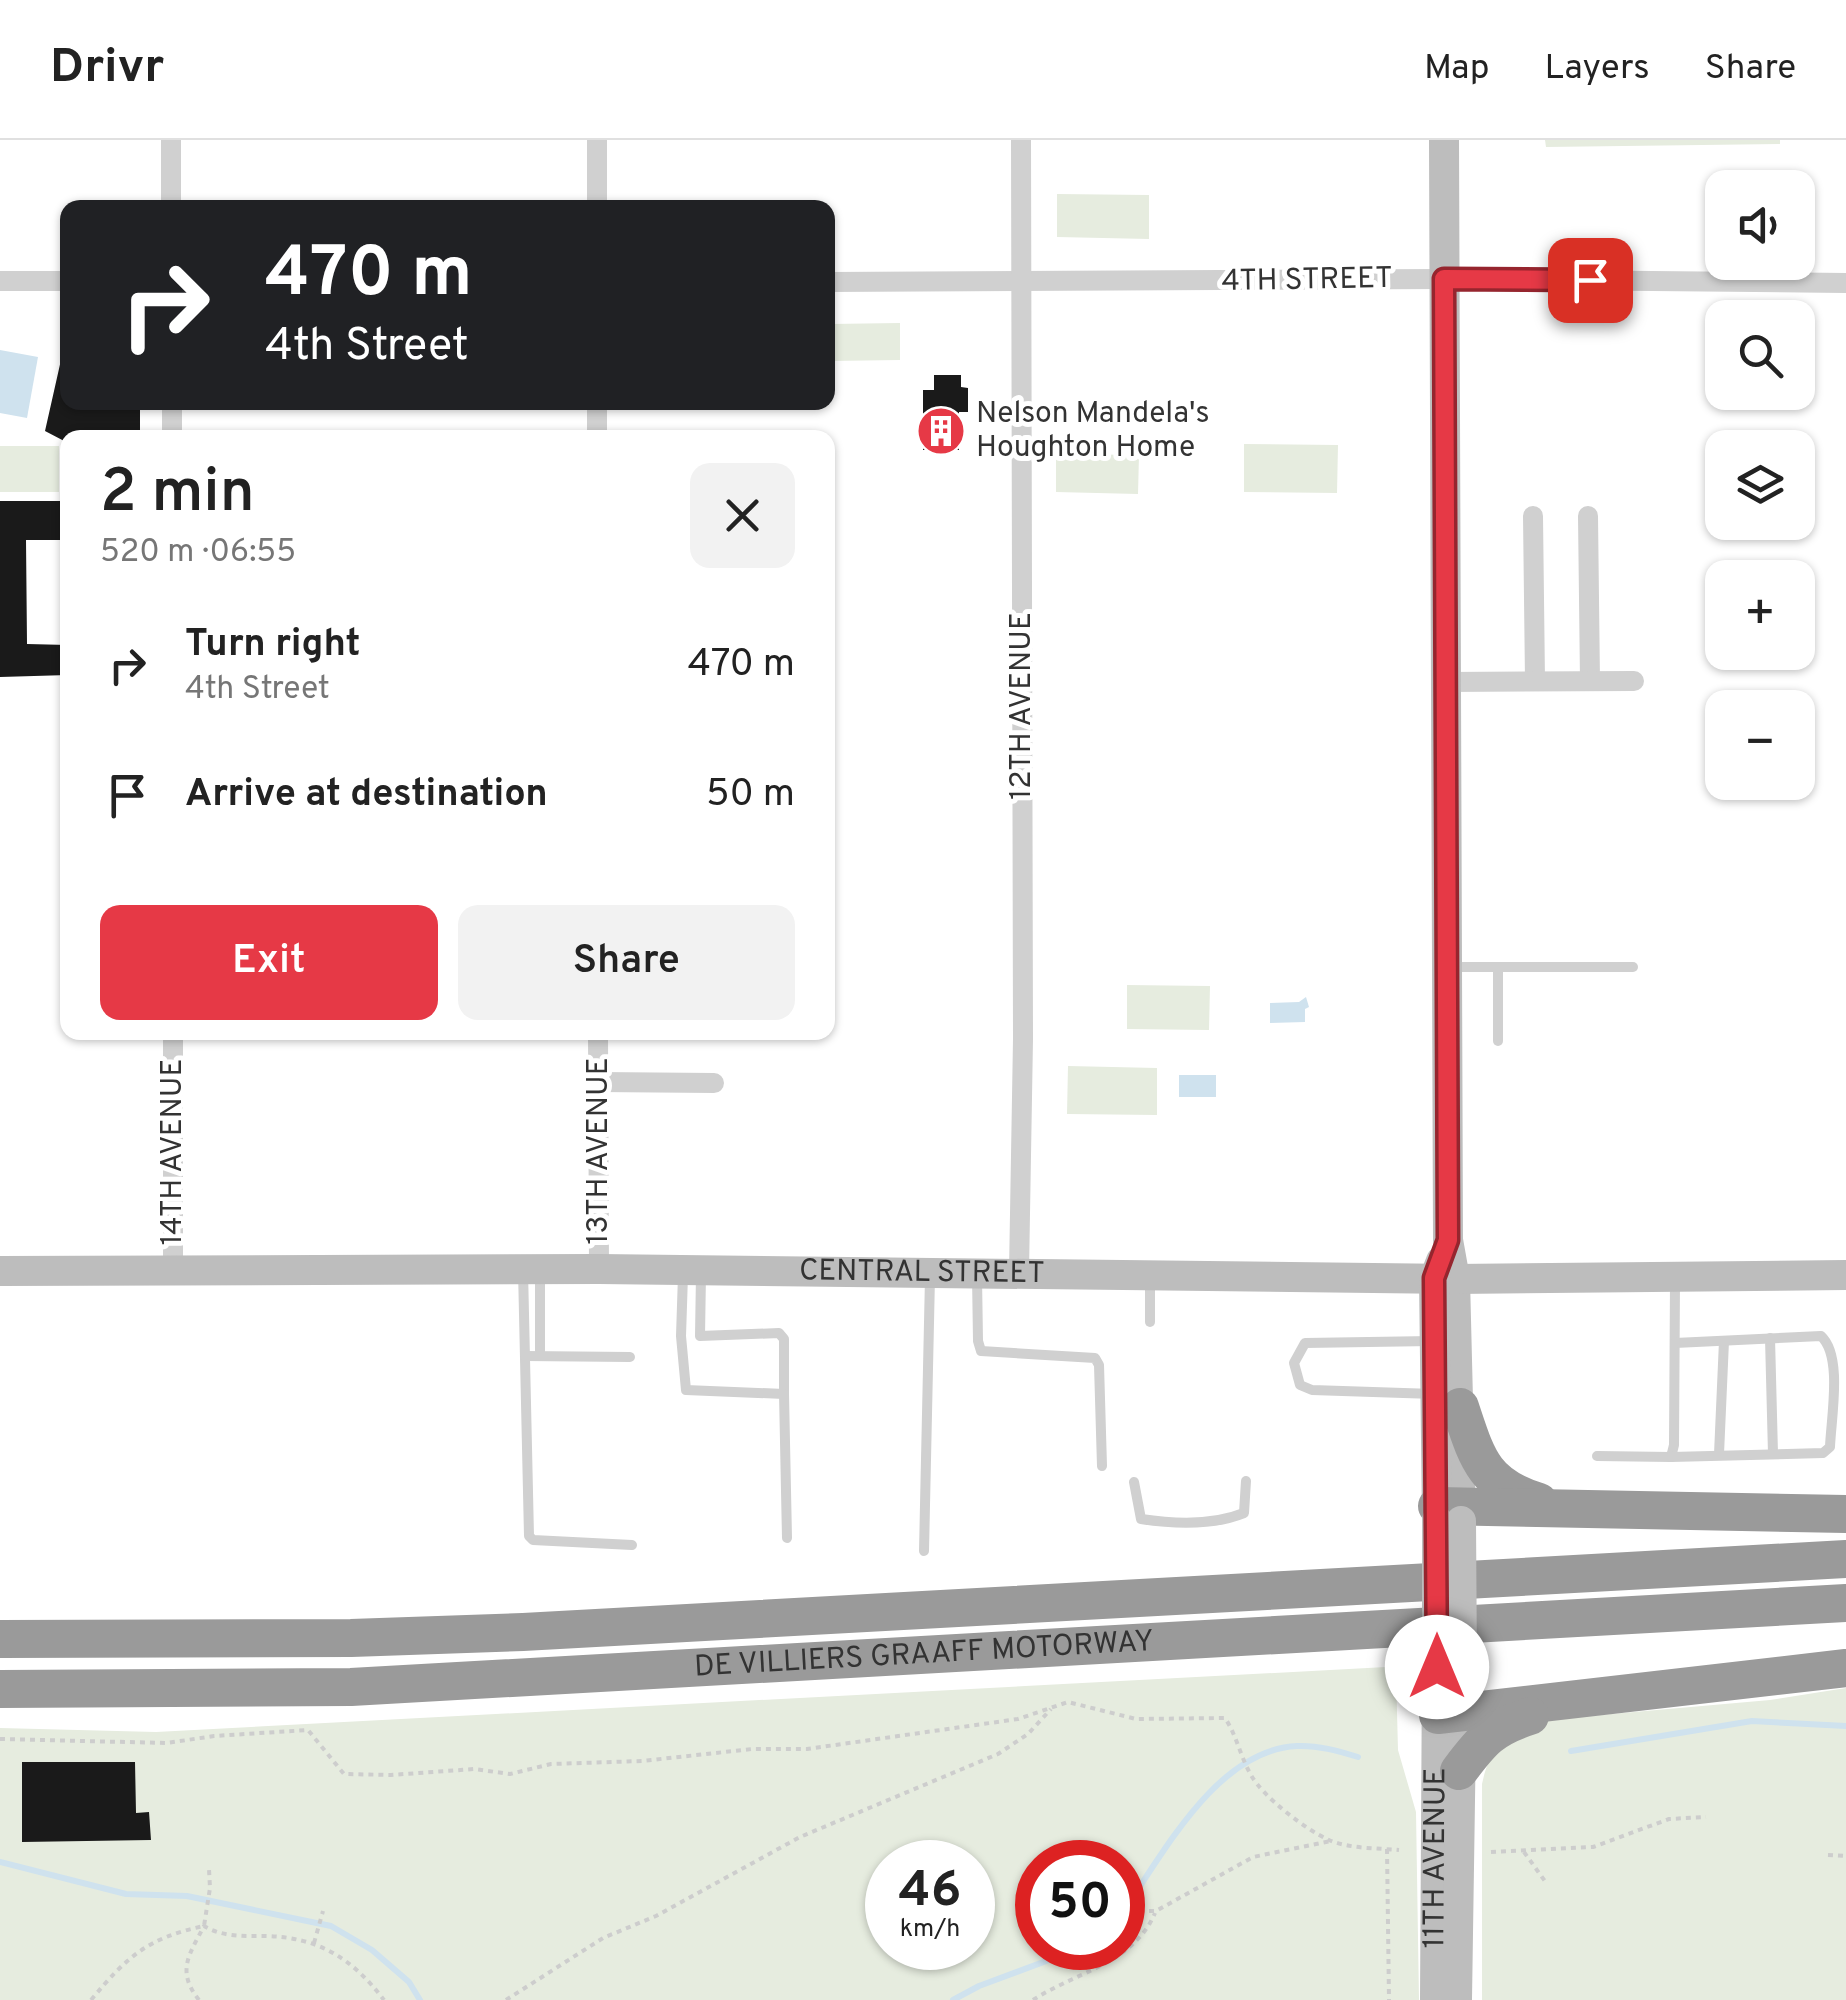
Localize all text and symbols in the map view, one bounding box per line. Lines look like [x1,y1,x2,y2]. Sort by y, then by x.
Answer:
text: Drivr [50,39,164,99]
text: Map [1424,47,1490,91]
text: Layers [1545,47,1650,91]
text: Share [1705,47,1796,91]
map controls [1705,170,1815,800]
button: sound [1705,170,1815,280]
text: 470 m [265,232,473,321]
pin [1548,238,1633,323]
icon: right [100,240,230,370]
icon: arrive [1563,253,1618,308]
street label: 4TH STREET [1221,261,1393,301]
button: search [1705,300,1815,410]
text: 4th Street [265,319,469,376]
place label: Nelson Mandela's Houghton Home [976,396,1209,467]
building icon: Nelson Mandela's Houghton Home [915,405,967,457]
button: layers [1705,430,1815,540]
text: 2 min [100,457,255,533]
button: close [690,463,795,568]
text: 520 m · 06:55 [100,533,296,573]
button: + [1705,560,1815,670]
street label: 12TH AVENUE [1004,612,1041,800]
text: Turn right [185,621,360,670]
icon: right [100,638,155,693]
text: 470 m [688,641,795,690]
text: 4th Street [185,670,330,710]
button: − [1705,690,1815,800]
icon: arrive [100,768,155,823]
text: Arrive at destination [185,771,548,820]
text: 50 m [706,771,795,820]
button: Exit [100,905,438,1020]
button: Share [458,905,795,1020]
street label: 13TH AVENUE [581,1057,618,1245]
street label: 14TH AVENUE [155,1059,192,1246]
street label: CENTRAL STREET [799,1253,1045,1293]
position arrow [1385,1615,1489,1719]
street label: DE VILLIERS GRAAFF MOTORWAY [693,1623,1155,1686]
street label: 11TH AVENUE [1417,1767,1455,1949]
speed limit sign: 50 [1015,1840,1145,1970]
text: 46 [899,1861,961,1924]
text: km/h [900,1914,960,1946]

